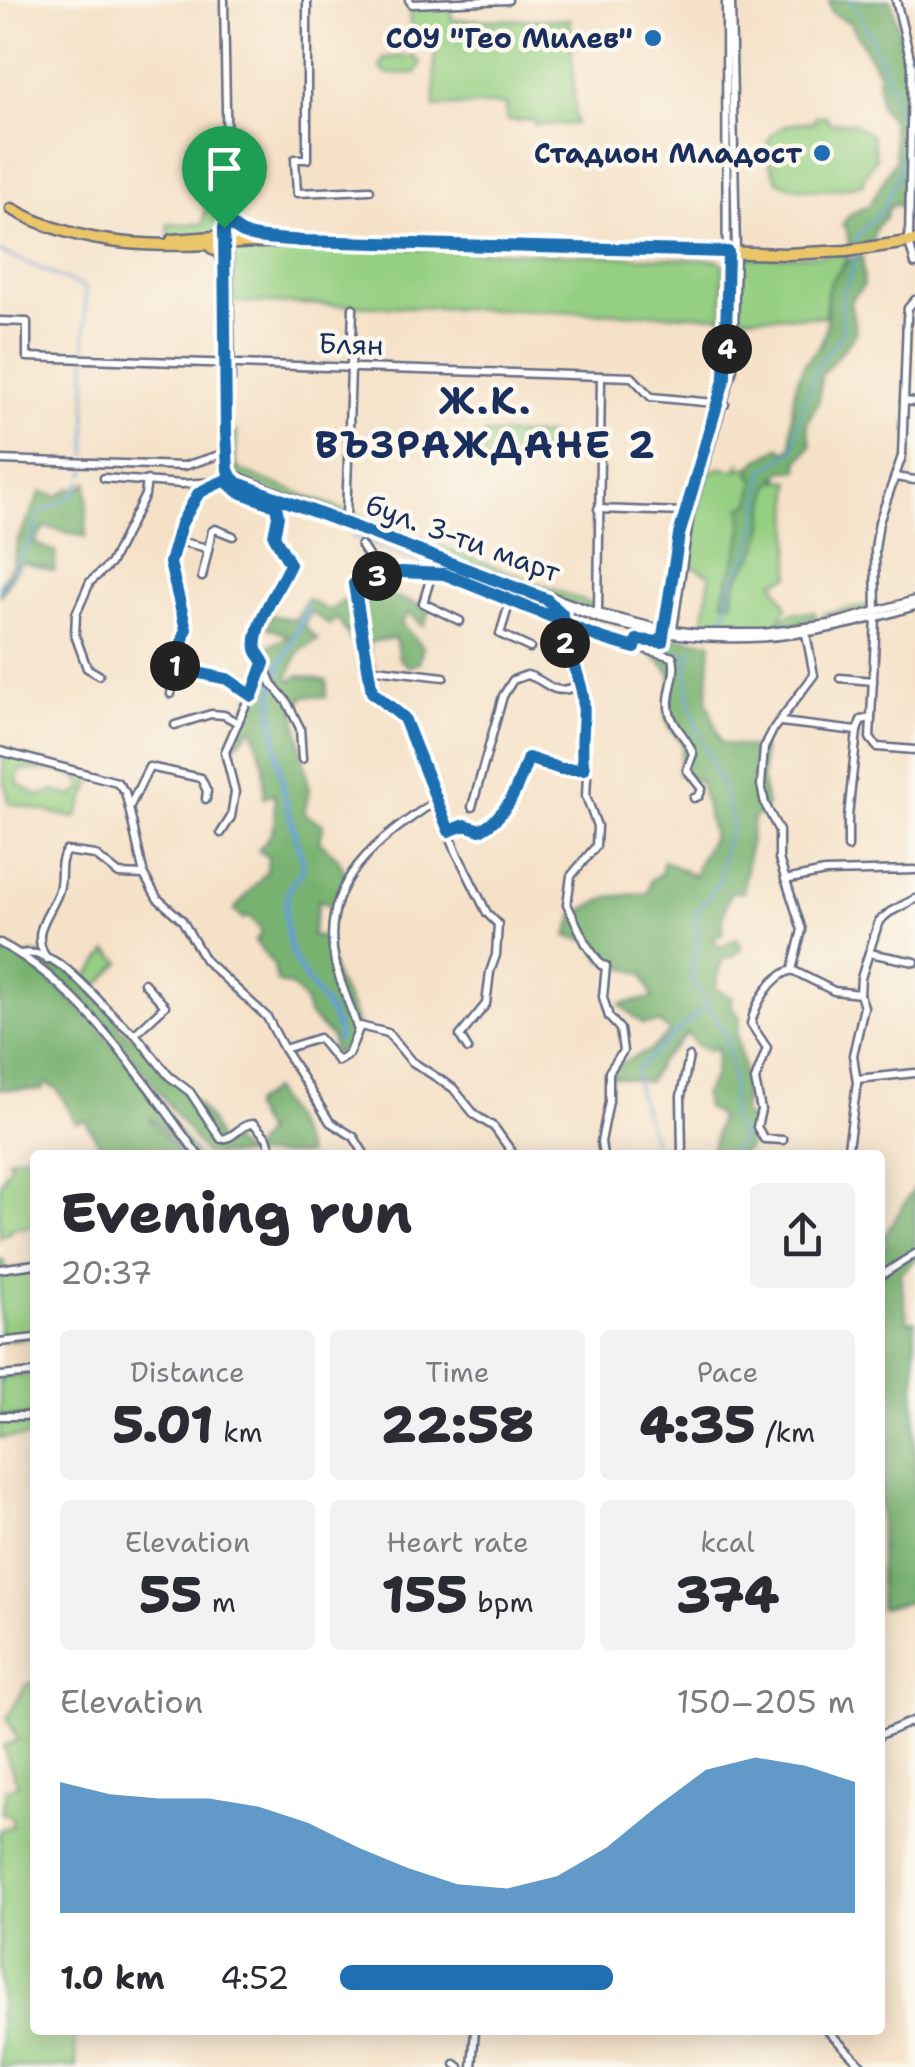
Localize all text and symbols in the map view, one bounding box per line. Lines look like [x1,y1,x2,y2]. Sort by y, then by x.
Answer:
place label: СОУ "Гео Милев" [386,19,633,57]
marker: СОУ "Гео Милев" [642,27,664,49]
pin [182,126,267,229]
place label: Стадион Младост [534,134,802,172]
icon: arrive [197,141,252,196]
marker: Стадион Младост [811,142,833,164]
street label: Блян [318,324,384,364]
pin: 4 [702,324,752,374]
text: 4 [717,330,737,368]
district label: Ж.К. ВЪЗРАЖДАНЕ 2 [315,375,657,470]
street label: бул. 3-ти март [361,487,565,589]
pin: 3 [352,551,402,601]
pin: 2 [540,618,590,668]
text: 2 [555,624,575,662]
pin: 1 [150,641,200,691]
text: 1 [169,647,181,685]
text: Evening run [60,1176,412,1250]
button: share [750,1183,855,1288]
text: 20:37 [60,1251,152,1294]
text: Distance [130,1353,245,1391]
text: Time [425,1353,490,1391]
text: Pace [697,1353,758,1391]
text: 5.01 [112,1391,213,1458]
text: 22:58 [381,1391,534,1458]
text: 4:35 [640,1391,756,1458]
text: km [213,1413,263,1451]
text: /km [756,1413,815,1451]
text: Elevation [125,1523,250,1561]
text: Heart rate [386,1523,529,1561]
text: kcal [700,1523,755,1561]
text: 55 [139,1561,202,1628]
text: 155 [381,1561,468,1628]
text: 374 [676,1561,779,1628]
text: m [202,1583,236,1621]
text: bpm [468,1583,534,1621]
text: Elevation [60,1680,203,1723]
text: 150–205 m [677,1680,855,1723]
text: 1.0 km [60,1956,165,1999]
text: 4:52 [220,1956,290,1999]

